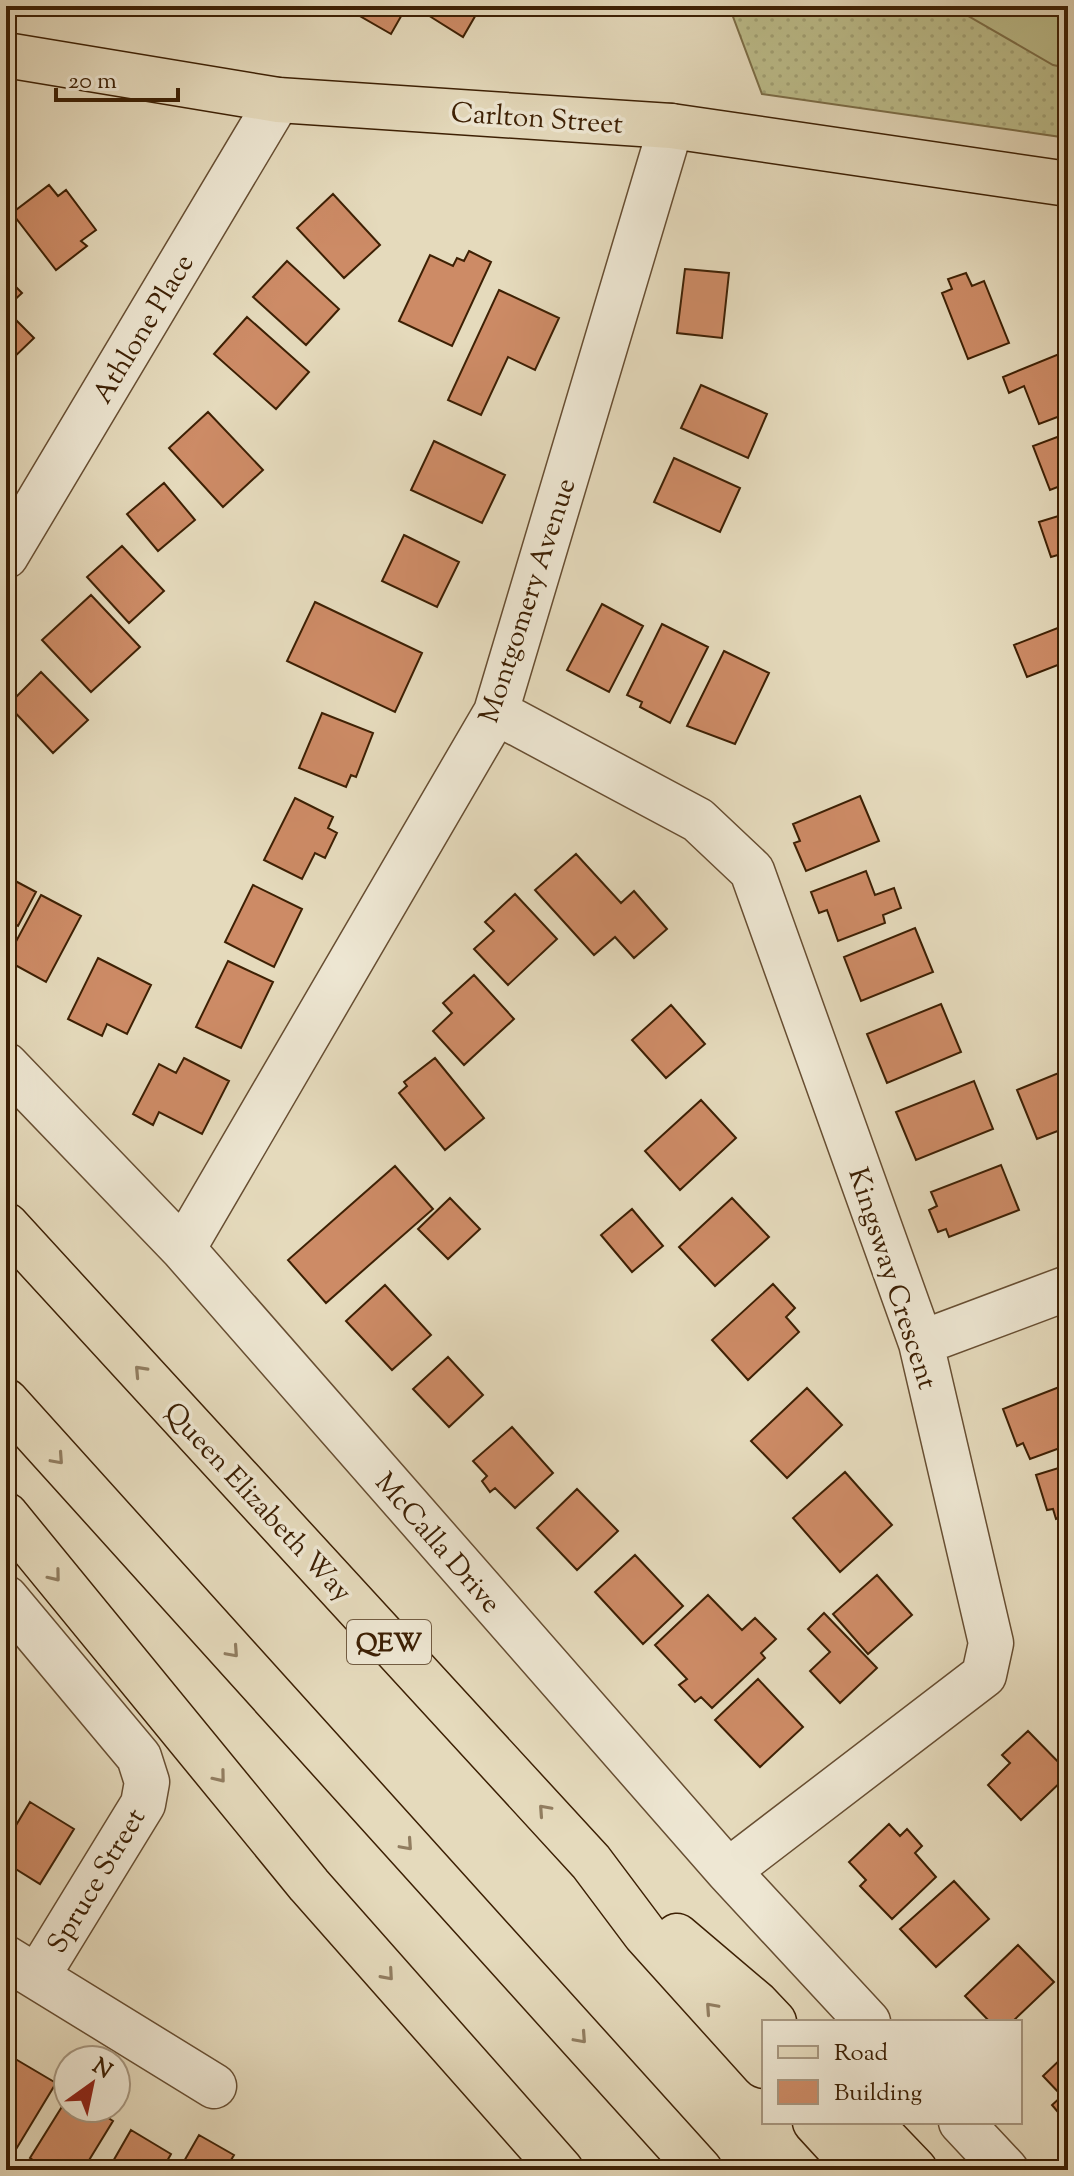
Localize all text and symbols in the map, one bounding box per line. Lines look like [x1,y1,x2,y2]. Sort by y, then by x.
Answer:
scale bar [56,52,178,102]
text: 20 m [68,65,117,99]
street label: Carlton Street [449,94,625,146]
street label: Athlone Place [84,247,205,412]
street label: Montgomery Avenue [470,473,587,728]
street label: Kingsway Crescent [836,1163,946,1395]
one-way arrow [135,1366,150,1380]
street label: Queen Elizabeth Way [153,1394,360,1612]
one-way arrow [49,1450,64,1464]
street label: McCalla Drive [364,1465,509,1623]
one-way arrow [45,1567,60,1581]
road number: QEW [347,1620,431,1664]
one-way arrow [223,1643,238,1657]
one-way arrow [210,1768,225,1782]
street label: Spruce Street [38,1801,157,1962]
one-way arrow [539,1804,553,1819]
one-way arrow [397,1836,412,1850]
one-way arrow [379,1966,393,1981]
one-way arrow [706,2003,721,2017]
legend [762,2020,1022,2124]
one-way arrow [572,2029,586,2043]
text: Road [834,2037,888,2071]
north arrow [52,2044,132,2124]
text: N [85,2052,118,2088]
text: Building [834,2077,923,2111]

